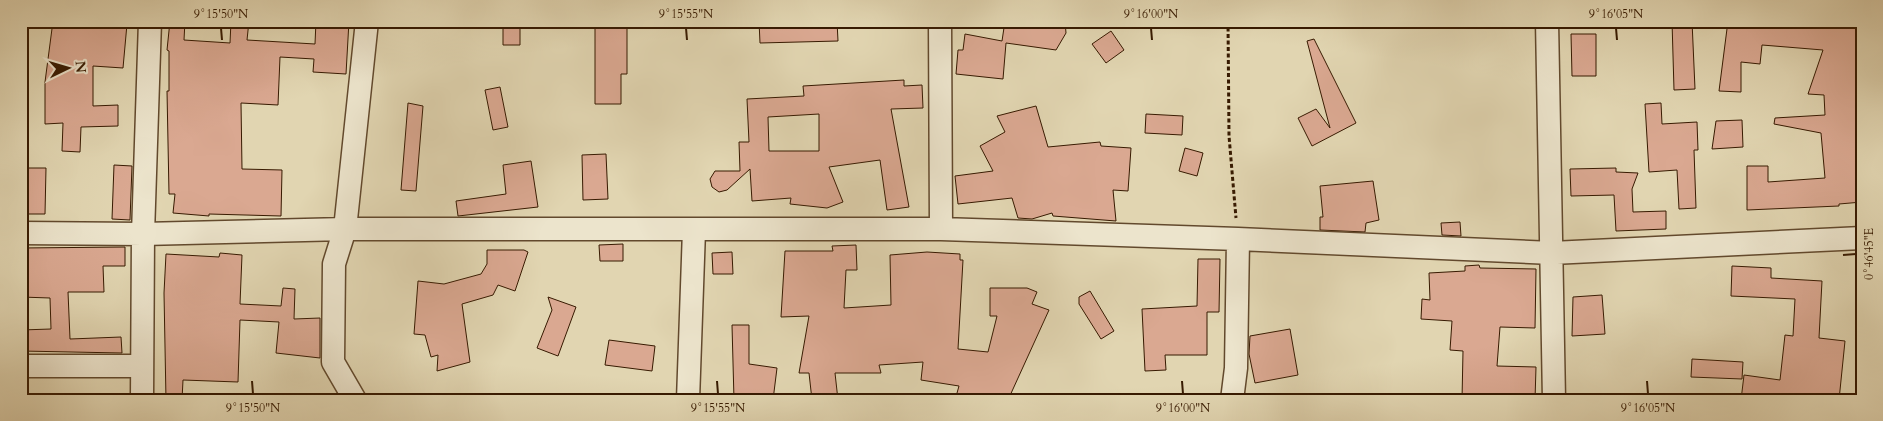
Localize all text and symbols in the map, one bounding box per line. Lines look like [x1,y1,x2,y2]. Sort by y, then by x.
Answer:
text: 9°15'50"N [194,6,249,22]
text: 9°15'55"N [659,6,714,22]
text: 9°16'00"N [1124,6,1179,22]
text: 9°16'05"N [1589,6,1644,22]
north arrow [42,42,92,92]
text: N [70,60,90,74]
text: 0°46'45"E [1861,228,1877,280]
text: 9°15'50"N [226,400,281,416]
text: 9°15'55"N [691,400,746,416]
text: 9°16'00"N [1156,400,1211,416]
text: 9°16'05"N [1621,400,1676,416]

